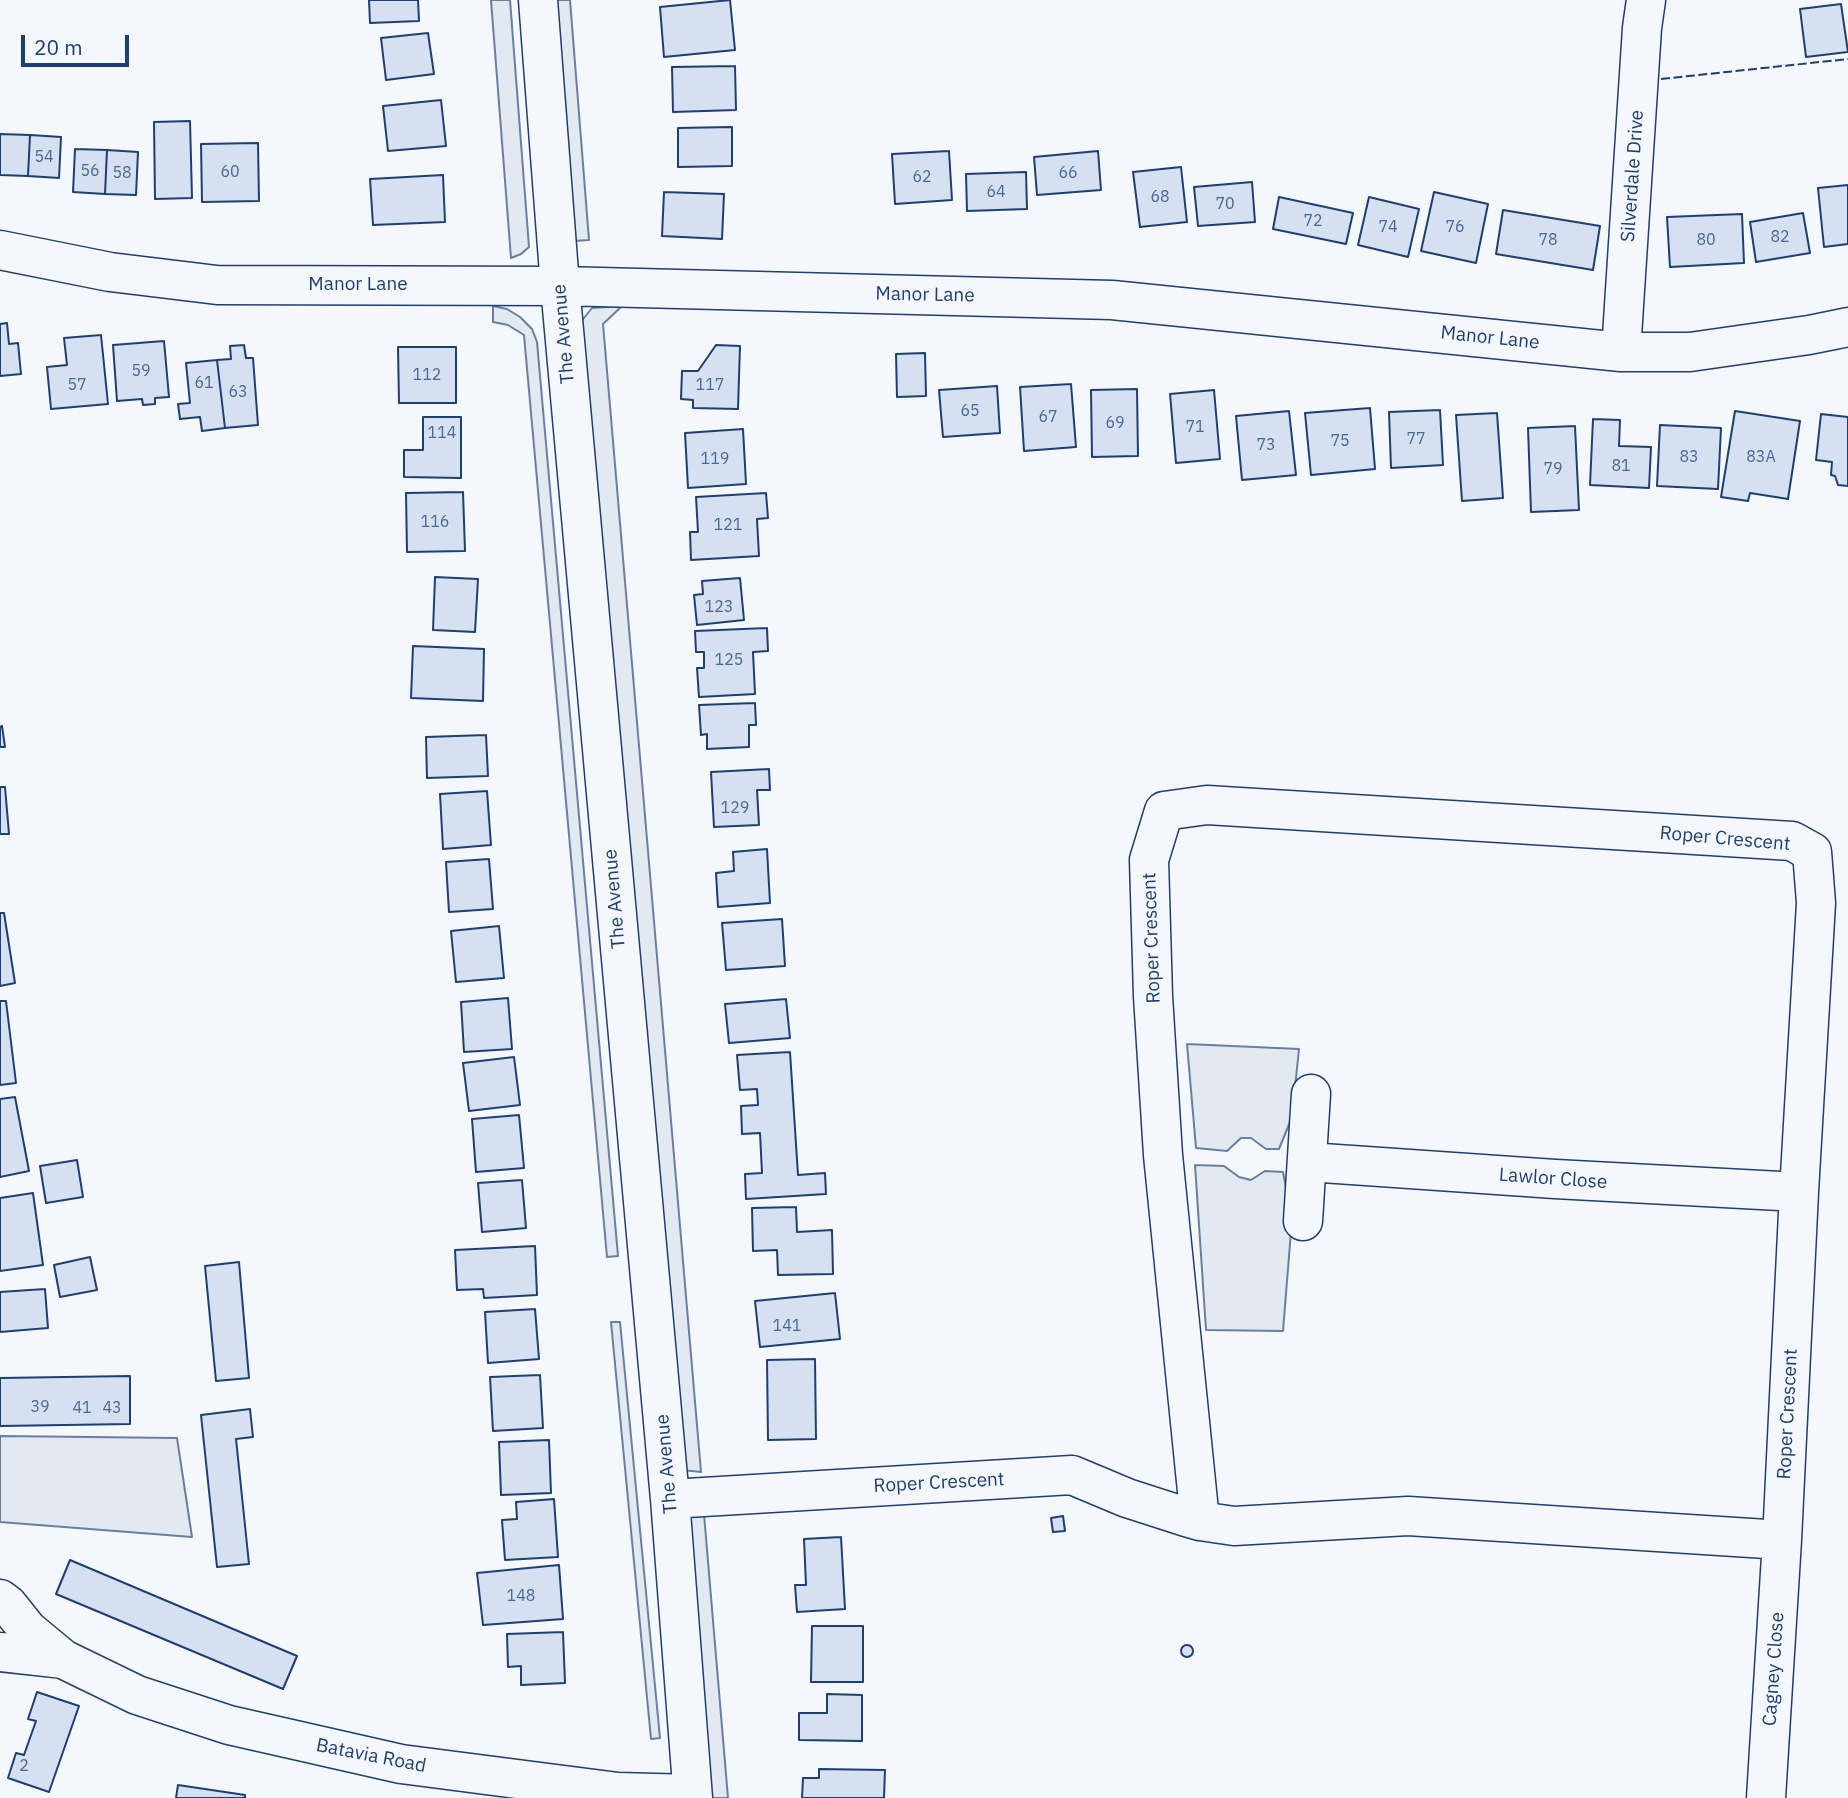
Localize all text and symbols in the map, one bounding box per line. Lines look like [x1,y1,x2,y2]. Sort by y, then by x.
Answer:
scale bar [24,21,133,65]
text: 20 m [34,33,83,61]
street label: Silverdale Drive [1617,109,1649,243]
house number: 54 [34,147,54,167]
house number: 56 [80,161,100,181]
house number: 60 [220,162,240,182]
house number: 58 [112,163,132,183]
house number: 66 [1058,163,1078,183]
house number: 62 [912,167,932,187]
house number: 64 [986,182,1006,202]
house number: 68 [1150,187,1170,207]
house number: 70 [1215,194,1235,214]
house number: 72 [1303,211,1323,231]
house number: 74 [1378,217,1398,237]
house number: 76 [1445,217,1465,237]
house number: 82 [1770,227,1790,247]
house number: 78 [1538,230,1558,250]
house number: 80 [1696,230,1716,250]
street label: Manor Lane [308,274,408,296]
street label: The Avenue [548,283,580,385]
street label: Manor Lane [875,283,975,307]
street label: Manor Lane [1439,321,1541,355]
house number: 59 [131,361,151,381]
house number: 112 [413,365,441,385]
house number: 61 [194,373,214,393]
house number: 57 [67,375,87,395]
house number: 117 [696,375,724,395]
house number: 63 [228,382,248,402]
house number: 65 [960,401,980,421]
house number: 67 [1038,407,1058,427]
house number: 69 [1105,413,1125,433]
house number: 71 [1185,417,1205,437]
house number: 114 [428,423,456,443]
house number: 77 [1406,429,1426,449]
house number: 75 [1330,431,1350,451]
house number: 73 [1256,435,1276,455]
house number: 83 [1679,447,1699,467]
house number: 83A [1746,447,1776,467]
house number: 119 [701,449,729,469]
house number: 81 [1611,456,1631,476]
house number: 79 [1543,459,1563,479]
house number: 116 [421,512,449,532]
house number: 121 [714,515,742,535]
house number: 123 [705,597,733,617]
house number: 125 [715,650,743,670]
house number: 129 [721,798,749,818]
street label: Roper Crescent [1659,822,1791,856]
street label: The Avenue [599,848,631,950]
street label: Roper Crescent [1138,872,1166,1004]
street label: Lawlor Close [1498,1164,1608,1194]
house number: 141 [773,1316,801,1336]
street label: Roper Crescent [1773,1348,1803,1480]
house number: 39 [30,1397,50,1417]
house number: 41 [72,1398,92,1418]
house number: 43 [102,1398,122,1418]
street label: The Avenue [651,1413,683,1515]
street label: Roper Crescent [873,1468,1005,1498]
house number: 148 [507,1586,535,1606]
street label: Cagney Close [1759,1611,1789,1727]
street label: Batavia Road [314,1734,428,1778]
house number: 2 [19,1756,29,1776]

